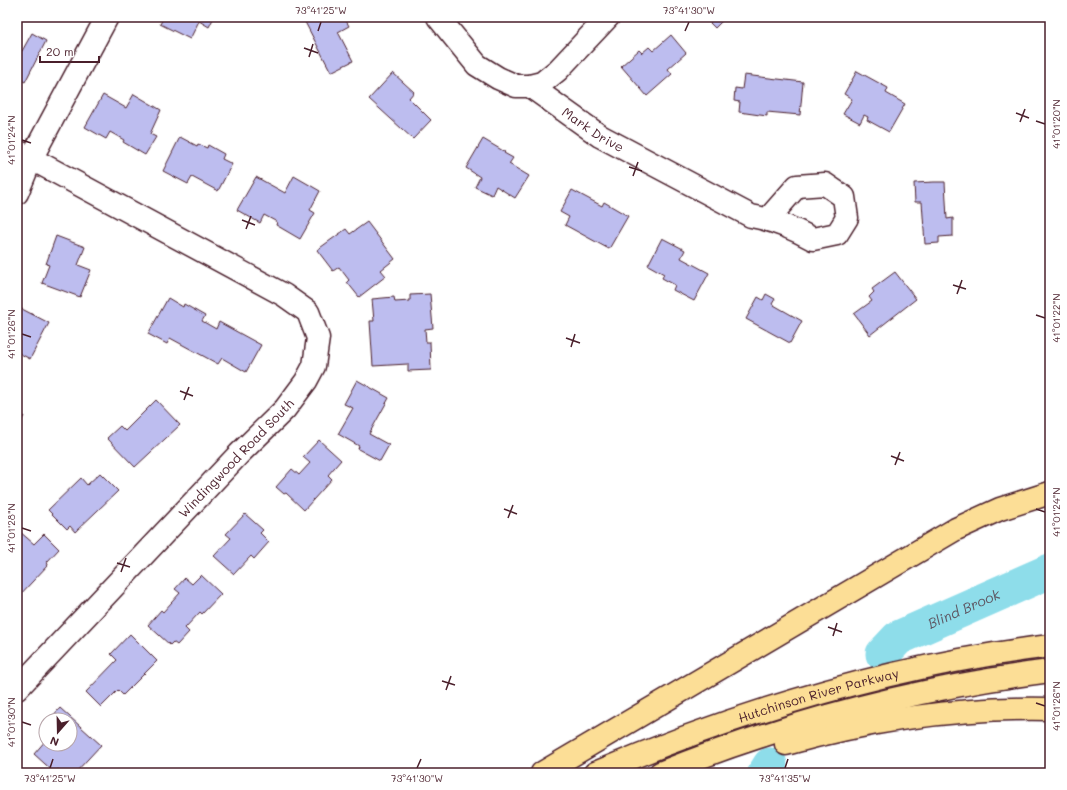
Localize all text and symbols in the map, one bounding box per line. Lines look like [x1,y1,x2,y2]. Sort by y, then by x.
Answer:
text: 73°41'25"W [295,3,347,17]
text: 73°41'30"W [663,3,715,17]
scale bar [40,38,99,64]
text: 20 m [46,43,74,59]
text: 41°01'20"N [1049,99,1063,149]
street label: Mark Drive [559,103,627,155]
text: 41°01'24"N [4,115,18,165]
text: 41°01'22"N [1049,293,1063,343]
text: 41°01'26"N [4,309,18,359]
street label: Windingwood Road South [174,394,297,521]
text: 41°01'24"N [1049,487,1063,537]
text: 41°01'28"N [4,503,18,553]
water label: Blind Brook [924,584,1004,633]
street label: Hutchinson River Parkway [736,664,901,726]
text: 41°01'26"N [1049,681,1063,731]
text: 41°01'30"N [4,697,18,747]
north arrow [38,712,78,752]
text: N [48,733,61,750]
text: 73°41'25"W [24,771,76,785]
text: 73°41'30"W [391,771,443,785]
text: 73°41'35"W [759,771,811,785]

